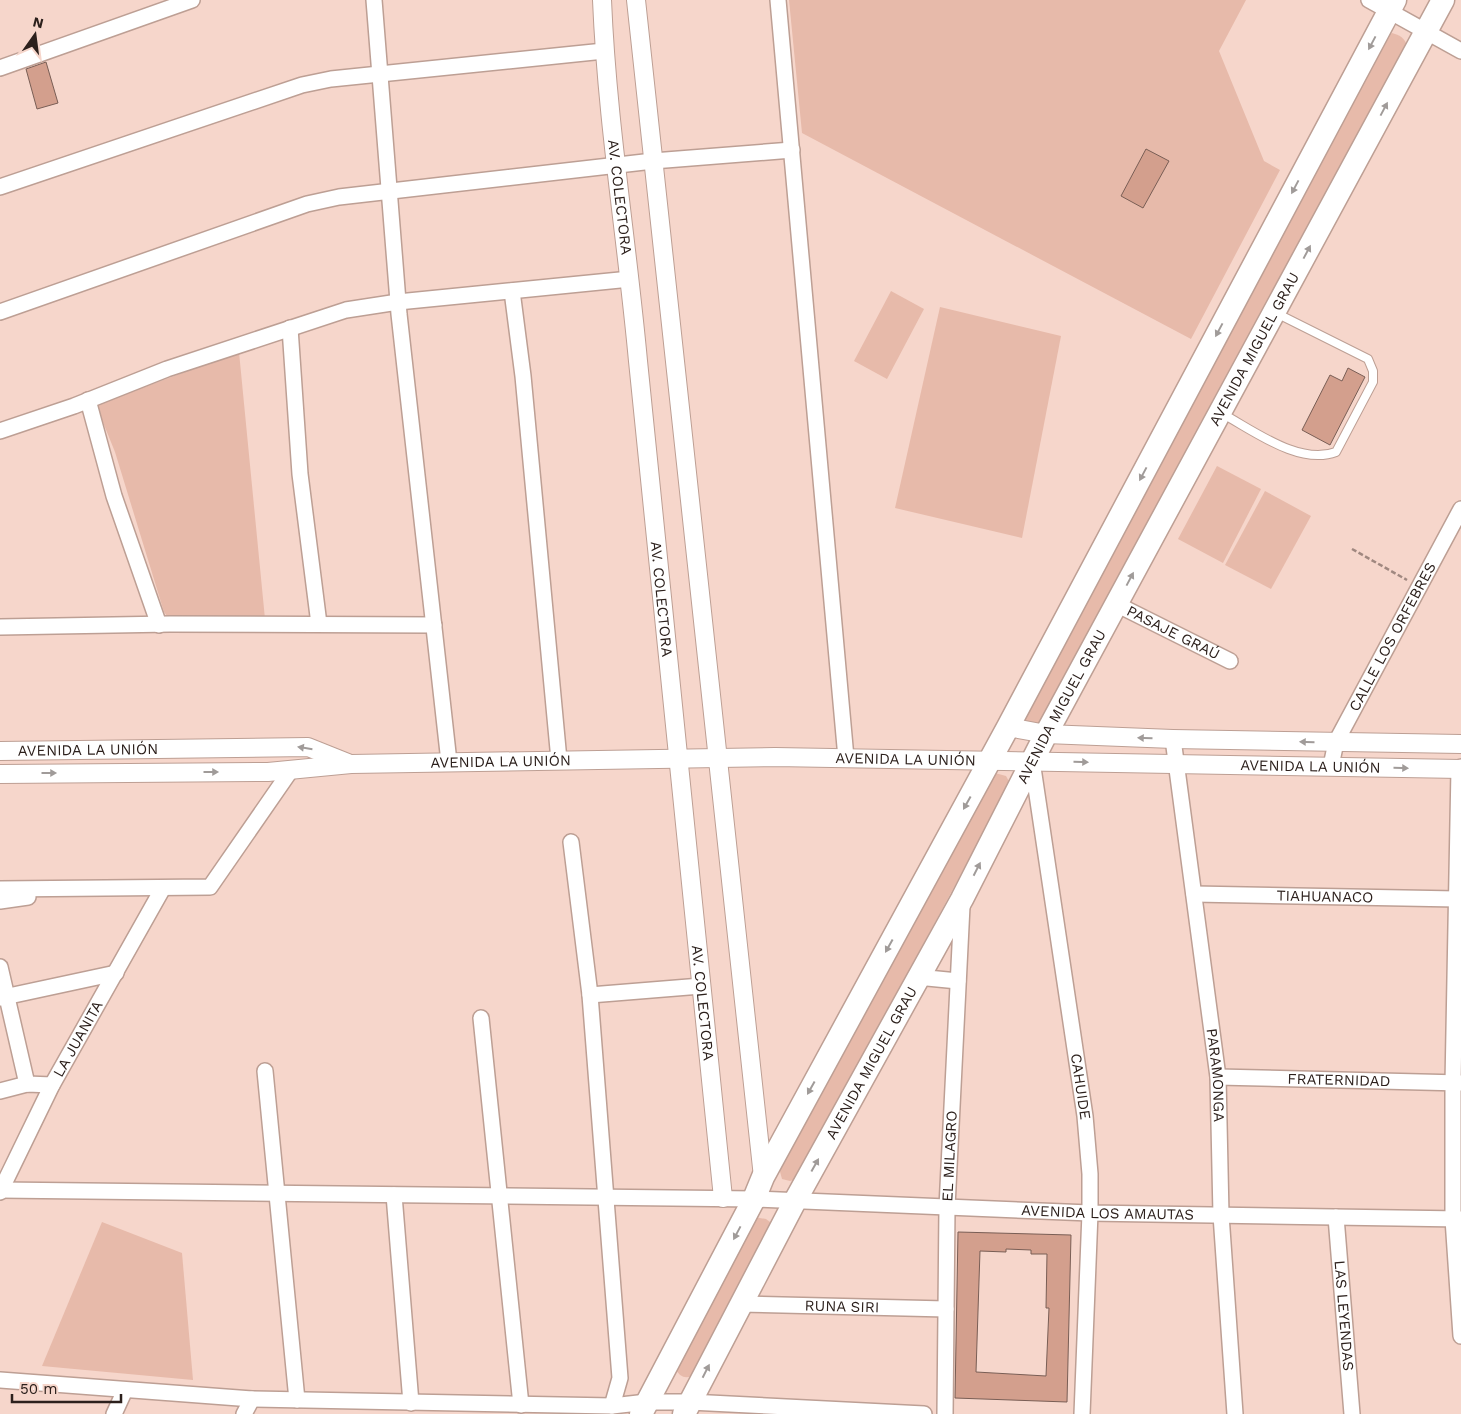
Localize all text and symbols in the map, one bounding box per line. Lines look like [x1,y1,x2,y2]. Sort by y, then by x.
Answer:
north arrow [10,10,60,60]
text: N [31,13,45,31]
one-way arrow [1368,36,1376,50]
one-way arrow [1380,102,1389,116]
street label: AV. COLECTORA [604,138,635,256]
one-way arrow [1291,180,1300,193]
one-way arrow [1303,245,1311,259]
street label: AVENIDA MIGUEL GRAU [1205,269,1303,429]
one-way arrow [1215,323,1223,337]
one-way arrow [1139,466,1147,481]
street label: AV. COLECTORA [647,540,676,658]
street label: CALLE LOS ORFEBRES [1345,559,1440,714]
one-way arrow [1125,573,1134,586]
street label: PASAJE GRAÚ [1124,602,1223,663]
street label: AVENIDA MIGUEL GRAU [1013,626,1110,787]
one-way arrow [1137,734,1153,742]
one-way arrow [1299,738,1315,746]
street label: AVENIDA LA UNIÓN [18,739,158,760]
one-way arrow [297,744,313,752]
street label: AVENIDA LA UNIÓN [835,749,976,770]
street label: AVENIDA LA UNIÓN [430,751,571,772]
street label: AVENIDA LA UNIÓN [1240,756,1381,777]
one-way arrow [1073,758,1089,766]
one-way arrow [1393,764,1409,772]
one-way arrow [203,768,219,776]
one-way arrow [41,769,57,777]
one-way arrow [963,796,971,811]
one-way arrow [973,862,981,877]
street label: TIAHUANACO [1276,887,1374,906]
one-way arrow [885,939,893,953]
street label: AV. COLECTORA [688,944,718,1062]
street label: AVENIDA MIGUEL GRAU [822,983,921,1142]
street label: LA JUANITA [49,997,107,1080]
street label: PARAMONGA [1203,1027,1228,1122]
street label: CAHUIDE [1067,1052,1094,1121]
street label: FRATERNIDAD [1287,1070,1391,1090]
one-way arrow [807,1081,815,1096]
street label: EL MILAGRO [938,1110,961,1202]
one-way arrow [810,1158,819,1172]
street label: AVENIDA LOS AMAUTAS [1021,1201,1194,1224]
one-way arrow [732,1226,741,1239]
street label: LAS LEYENDAS [1331,1260,1357,1372]
street label: RUNA SIRI [804,1297,879,1316]
one-way arrow [702,1363,710,1378]
scale bar [12,1372,121,1404]
text: 50 m [20,1380,57,1398]

